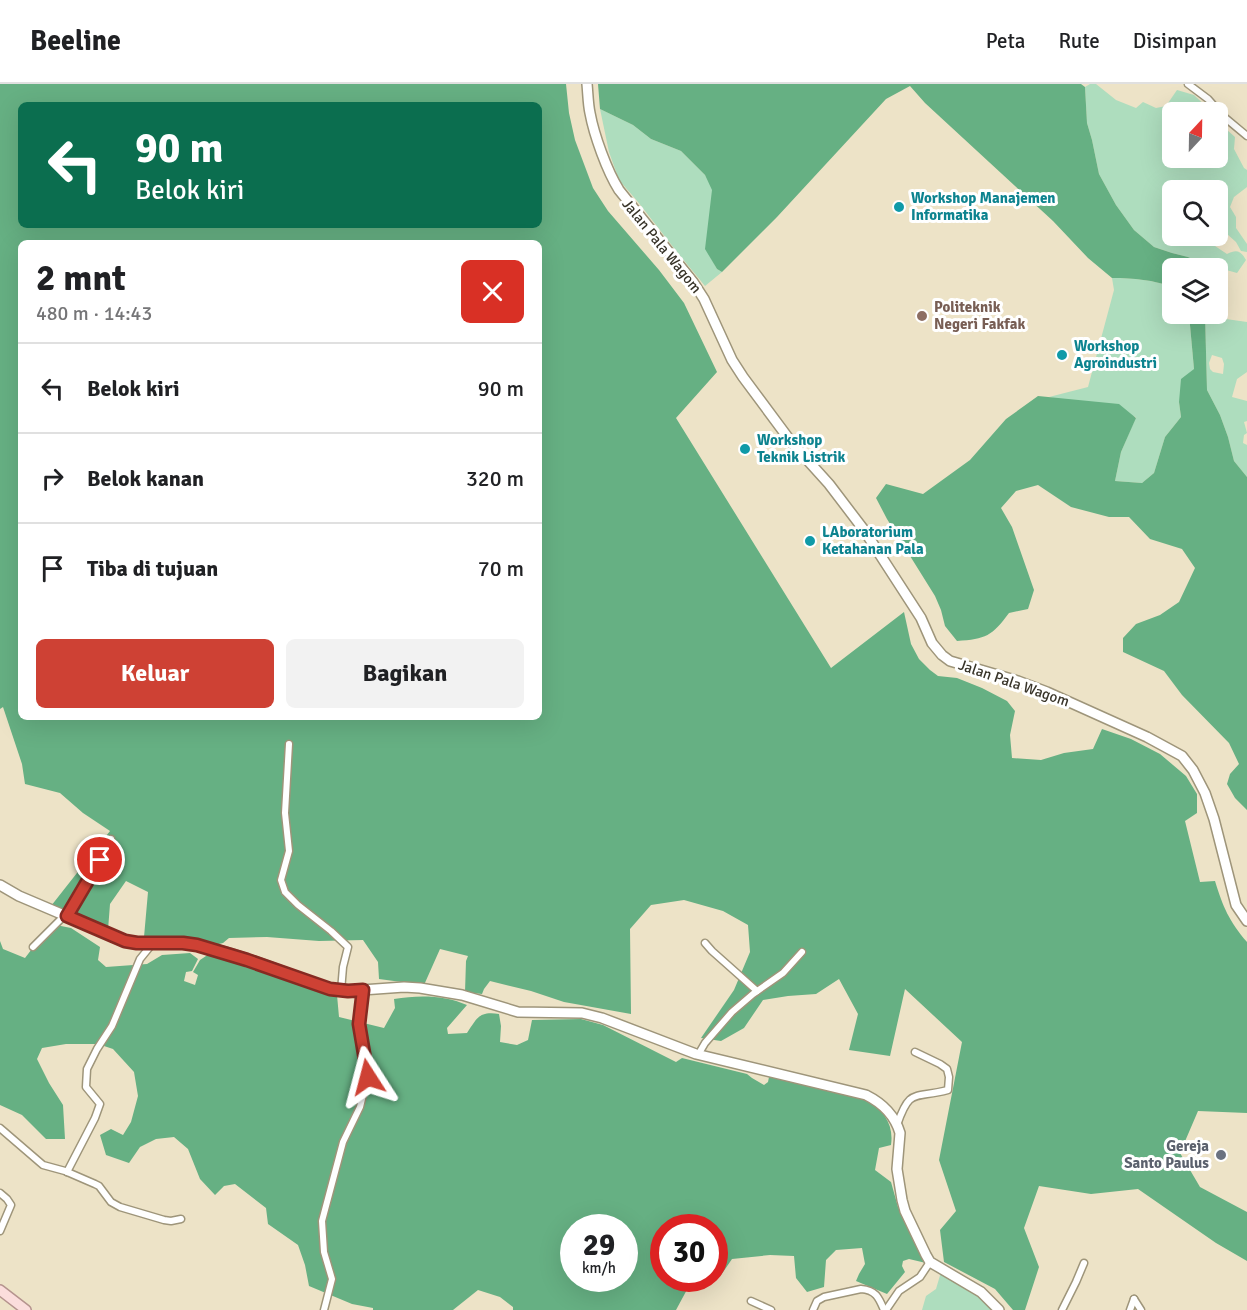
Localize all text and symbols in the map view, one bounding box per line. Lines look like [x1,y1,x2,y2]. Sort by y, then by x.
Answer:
text: Beeline [30,24,121,58]
text: Peta [986,28,1026,54]
text: Rute [1059,28,1100,54]
text: Disimpan [1133,28,1217,54]
north arrow [1162,102,1228,168]
map controls [1162,102,1228,324]
text: 90 m [135,123,224,174]
icon: left [36,126,114,204]
text: Belok kiri [135,174,244,207]
button: search [1162,180,1228,246]
place label: Workshop Manajemen Informatika [911,189,1056,224]
street label: Jalan Pala Wagom [619,195,706,297]
marker: Workshop Manajemen Informatika [892,200,906,214]
text: 2 mnt [36,256,126,301]
button: layers [1162,258,1228,324]
button: close [461,260,524,323]
place label: Politeknik Negeri Fakfak [934,298,1025,333]
text: 480 m · 14:43 [36,301,152,326]
marker: Politeknik Negeri Fakfak [915,309,929,323]
place label: Workshop Agroindustri [1074,337,1157,372]
marker: Workshop Agroindustri [1055,348,1069,362]
icon: left [36,372,69,405]
text: Belok kiri [87,375,180,402]
text: 90 m [478,375,524,402]
place label: Workshop Teknik Listrik [757,431,846,466]
marker: Workshop Teknik Listrik [738,442,752,456]
icon: right [36,462,69,495]
text: Belok kanan [87,465,204,492]
text: 320 m [466,465,524,492]
place label: LAboratorium Ketahanan Pala [822,523,924,558]
marker: LAboratorium Ketahanan Pala [803,534,817,548]
icon: arrive [36,552,69,585]
text: Tiba di tujuan [87,555,218,582]
text: 70 m [478,555,524,582]
button: Keluar [36,639,274,708]
button: Bagikan [286,639,524,708]
street label: Jalan Pala Wagom [956,656,1072,710]
pin [74,834,125,885]
icon: arrive [83,843,116,876]
position arrow [336,1045,400,1109]
place label: Gereja Santo Paulus [1124,1137,1209,1172]
marker: Gereja Santo Paulus [1214,1148,1228,1162]
speed limit sign: 30 [650,1214,728,1292]
text: 29 [583,1227,615,1264]
text: km/h [582,1259,616,1277]

